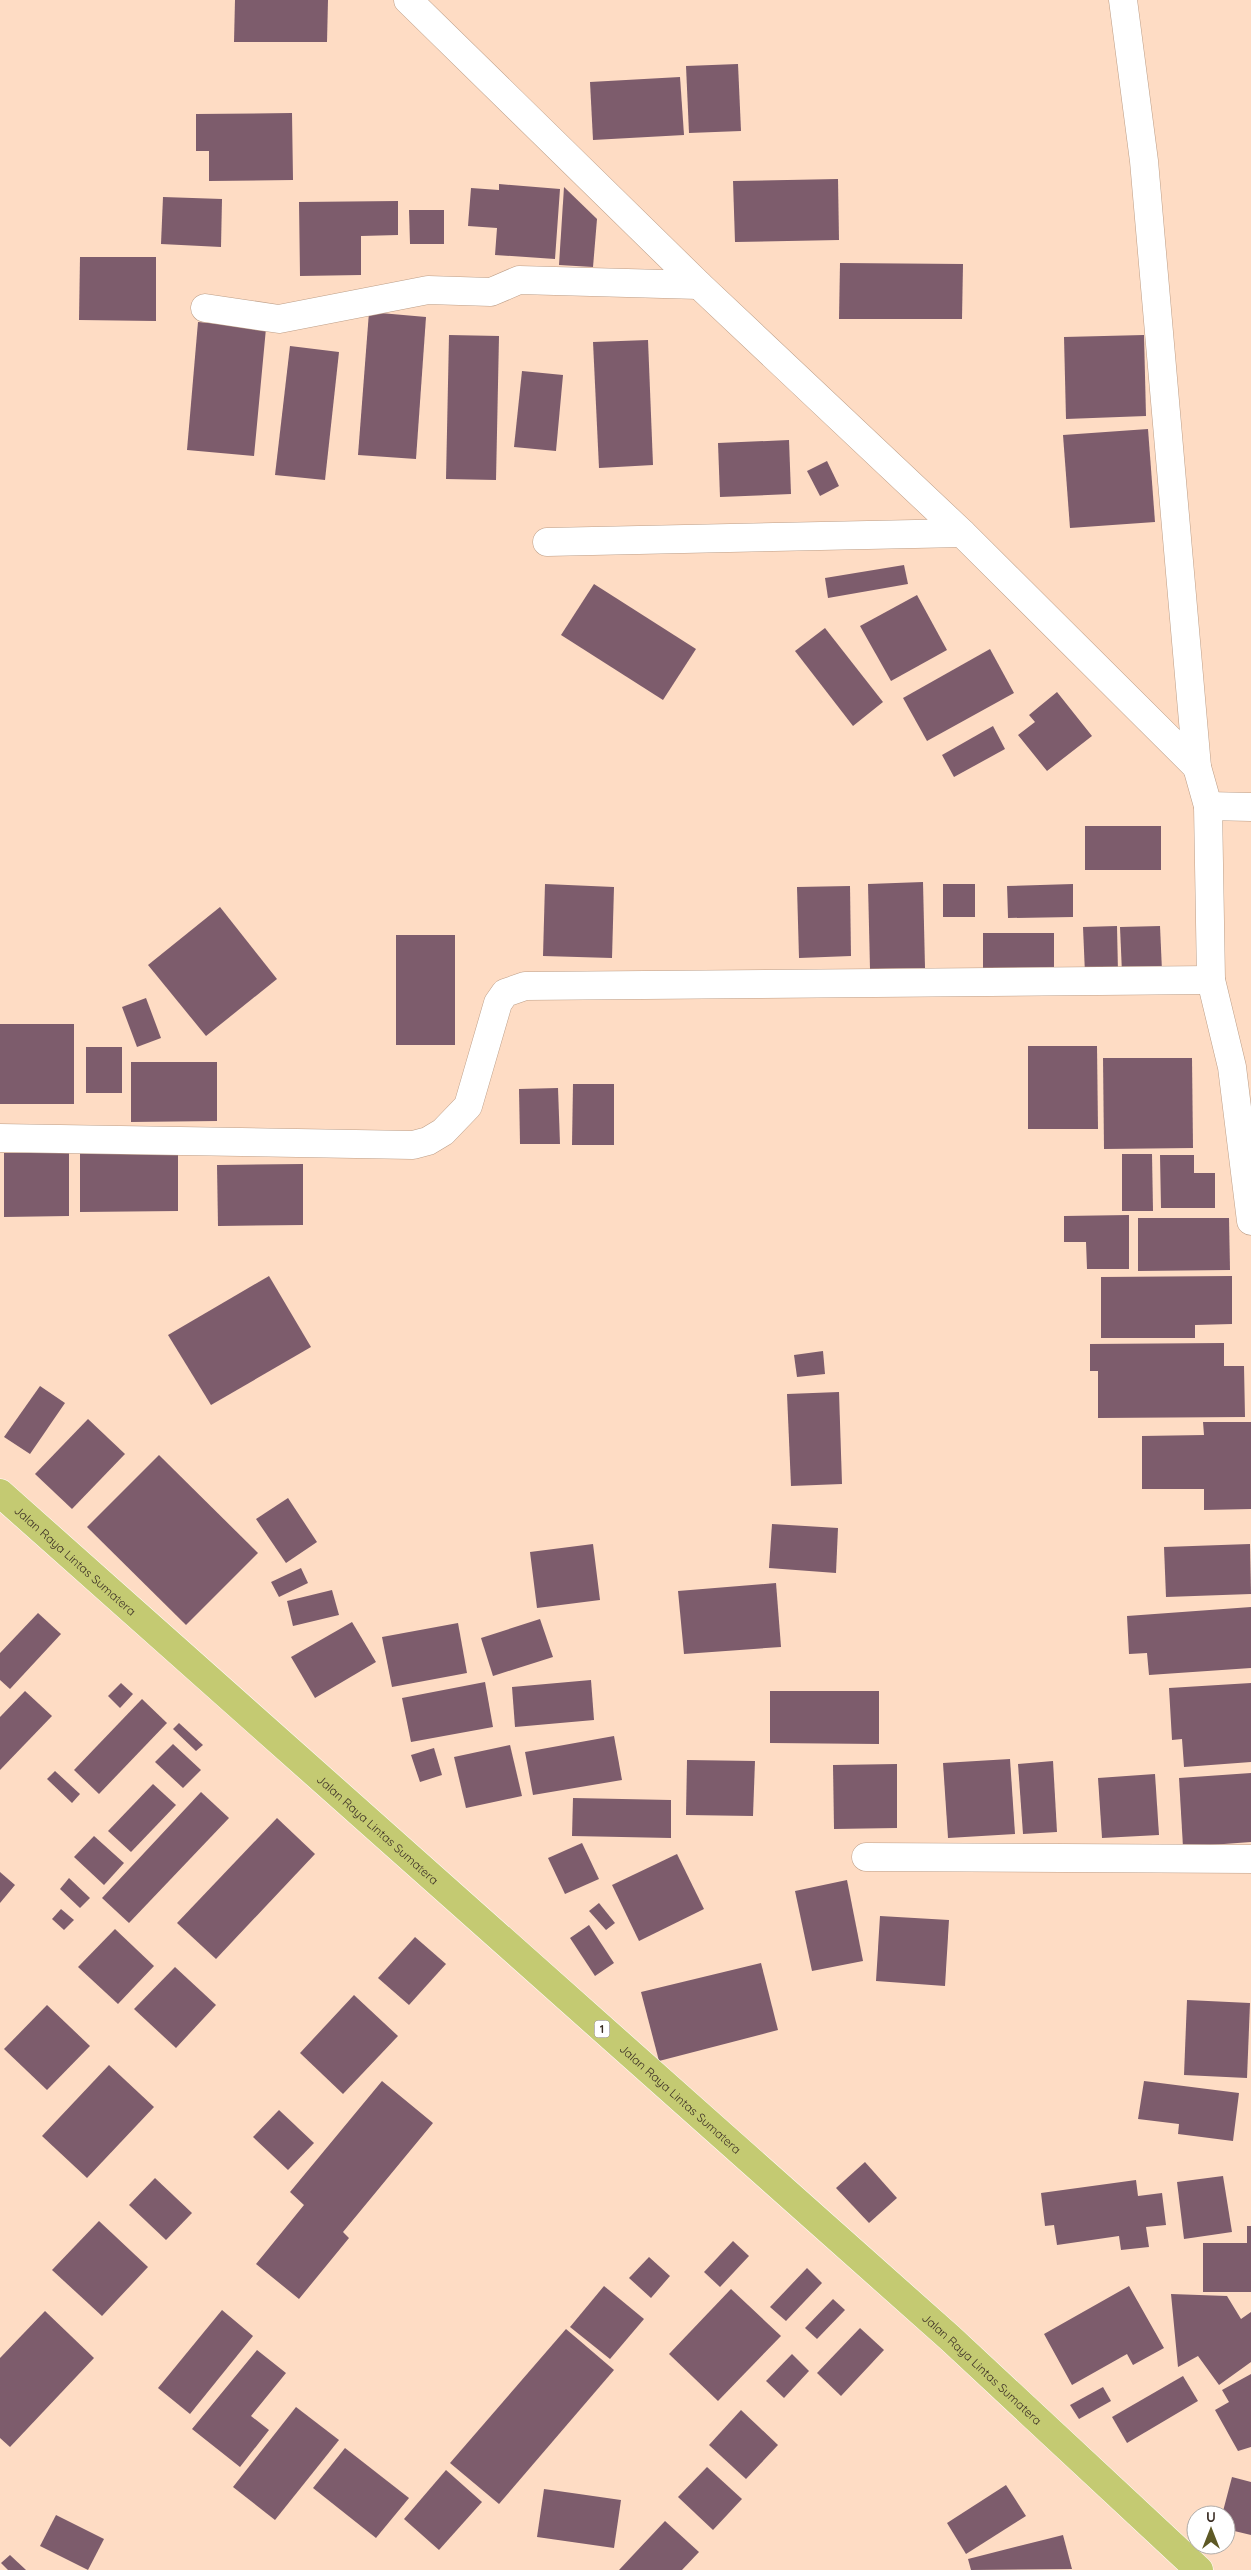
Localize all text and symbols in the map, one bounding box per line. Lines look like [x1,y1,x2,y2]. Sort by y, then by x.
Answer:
street label: Jalan Raya Lintas Sumatera [12,1502,139,1618]
street label: Jalan Raya Lintas Sumatera [314,1771,442,1887]
road number: 1 [594,2020,610,2038]
street label: Jalan Raya Lintas Sumatera [617,2040,745,2156]
street label: Jalan Raya Lintas Sumatera [919,2310,1045,2428]
north arrow [1186,2505,1236,2555]
text: U [1206,2508,1216,2526]

